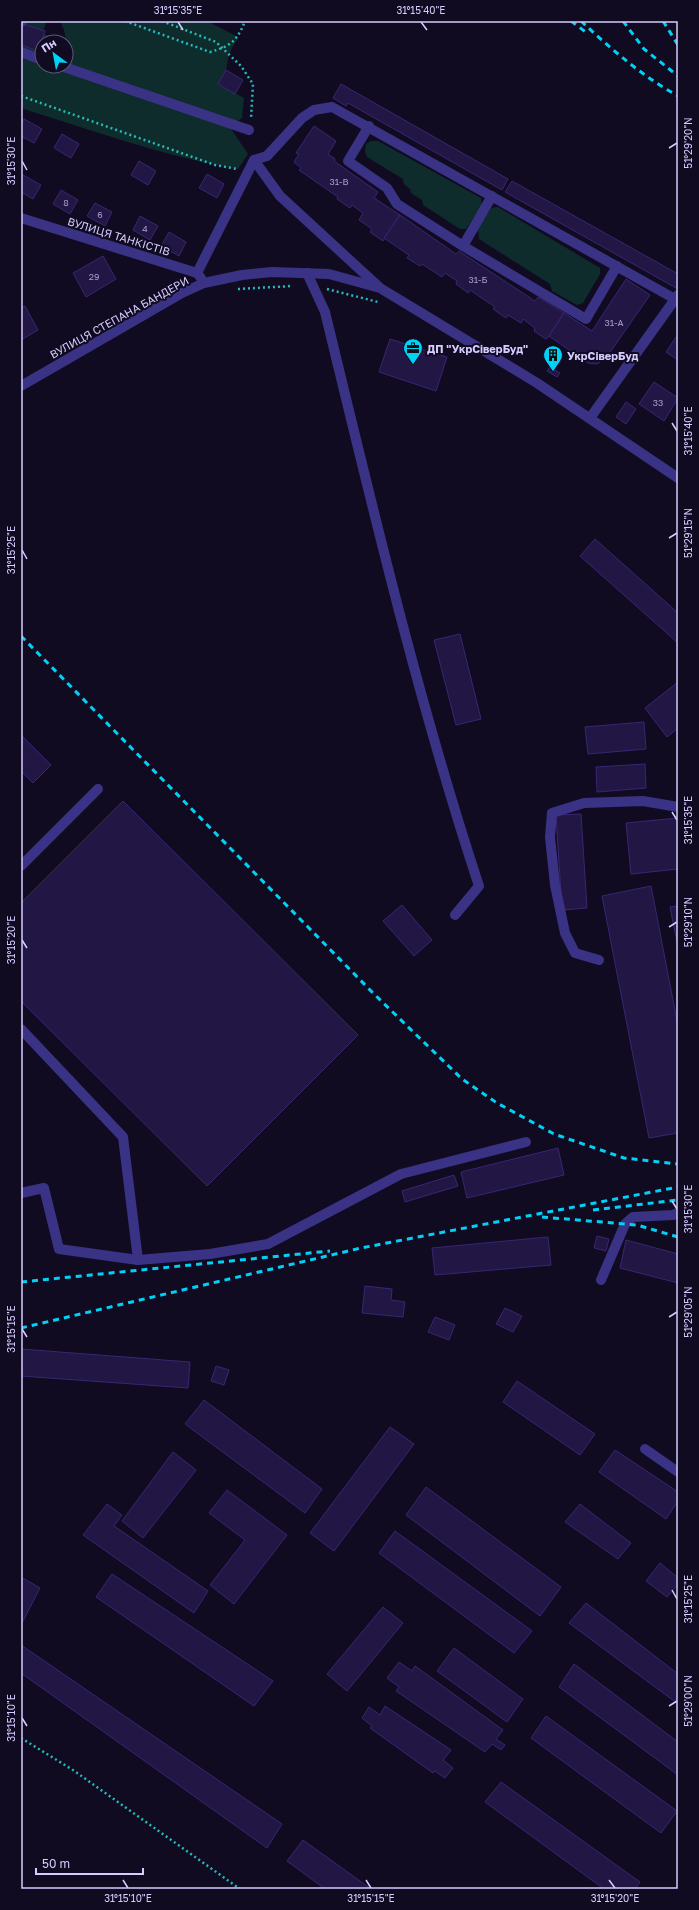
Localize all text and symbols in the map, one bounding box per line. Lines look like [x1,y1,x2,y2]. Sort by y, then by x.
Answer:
text: 31°15'35"E [154,4,202,16]
text: 31°15'40"E [397,4,445,16]
north arrow [34,34,74,74]
text: Пн [39,35,58,55]
text: 51°29'20"N [682,117,694,169]
text: 31°15'30"E [5,137,17,185]
house number: 31-В [329,176,349,187]
house number: 8 [63,197,69,208]
house number: 6 [97,209,103,220]
street label: ВУЛИЦЯ ТАНКІСТІВ [66,214,172,258]
house number: 4 [142,223,148,234]
house number: 29 [89,271,99,282]
street label: ВУЛИЦЯ СТЕПАНА БАНДЕРИ [47,273,191,361]
house number: 31-Б [468,274,488,285]
house number: 31-А [604,317,624,328]
office icon: ДП "УкрСіверБуд" [402,337,424,365]
place label: ДП "УкрСіверБуд" [427,342,528,355]
building icon: УкрСіверБуд [542,344,564,372]
place label: УкрСіверБуд [567,349,639,362]
house number: 33 [653,397,663,408]
text: 31°15'40"E [682,407,694,455]
text: 51°29'15"N [682,508,694,558]
text: 31°15'25"E [5,526,17,574]
text: 31°15'35"E [682,796,694,844]
text: 51°29'10"N [682,897,694,947]
text: 31°15'20"E [5,916,17,964]
text: 31°15'30"E [682,1185,694,1233]
text: 51°29'05"N [682,1286,694,1338]
text: 31°15'15"E [5,1305,17,1353]
text: 31°15'25"E [682,1575,694,1623]
text: 51°29'00"N [682,1675,694,1727]
text: 31°15'10"E [5,1694,17,1742]
scale bar [36,1850,143,1876]
text: 50 m [42,1856,70,1871]
text: 31°15'10"E [104,1892,152,1904]
text: 31°15'15"E [347,1892,395,1904]
text: 31°15'20"E [591,1892,639,1904]

